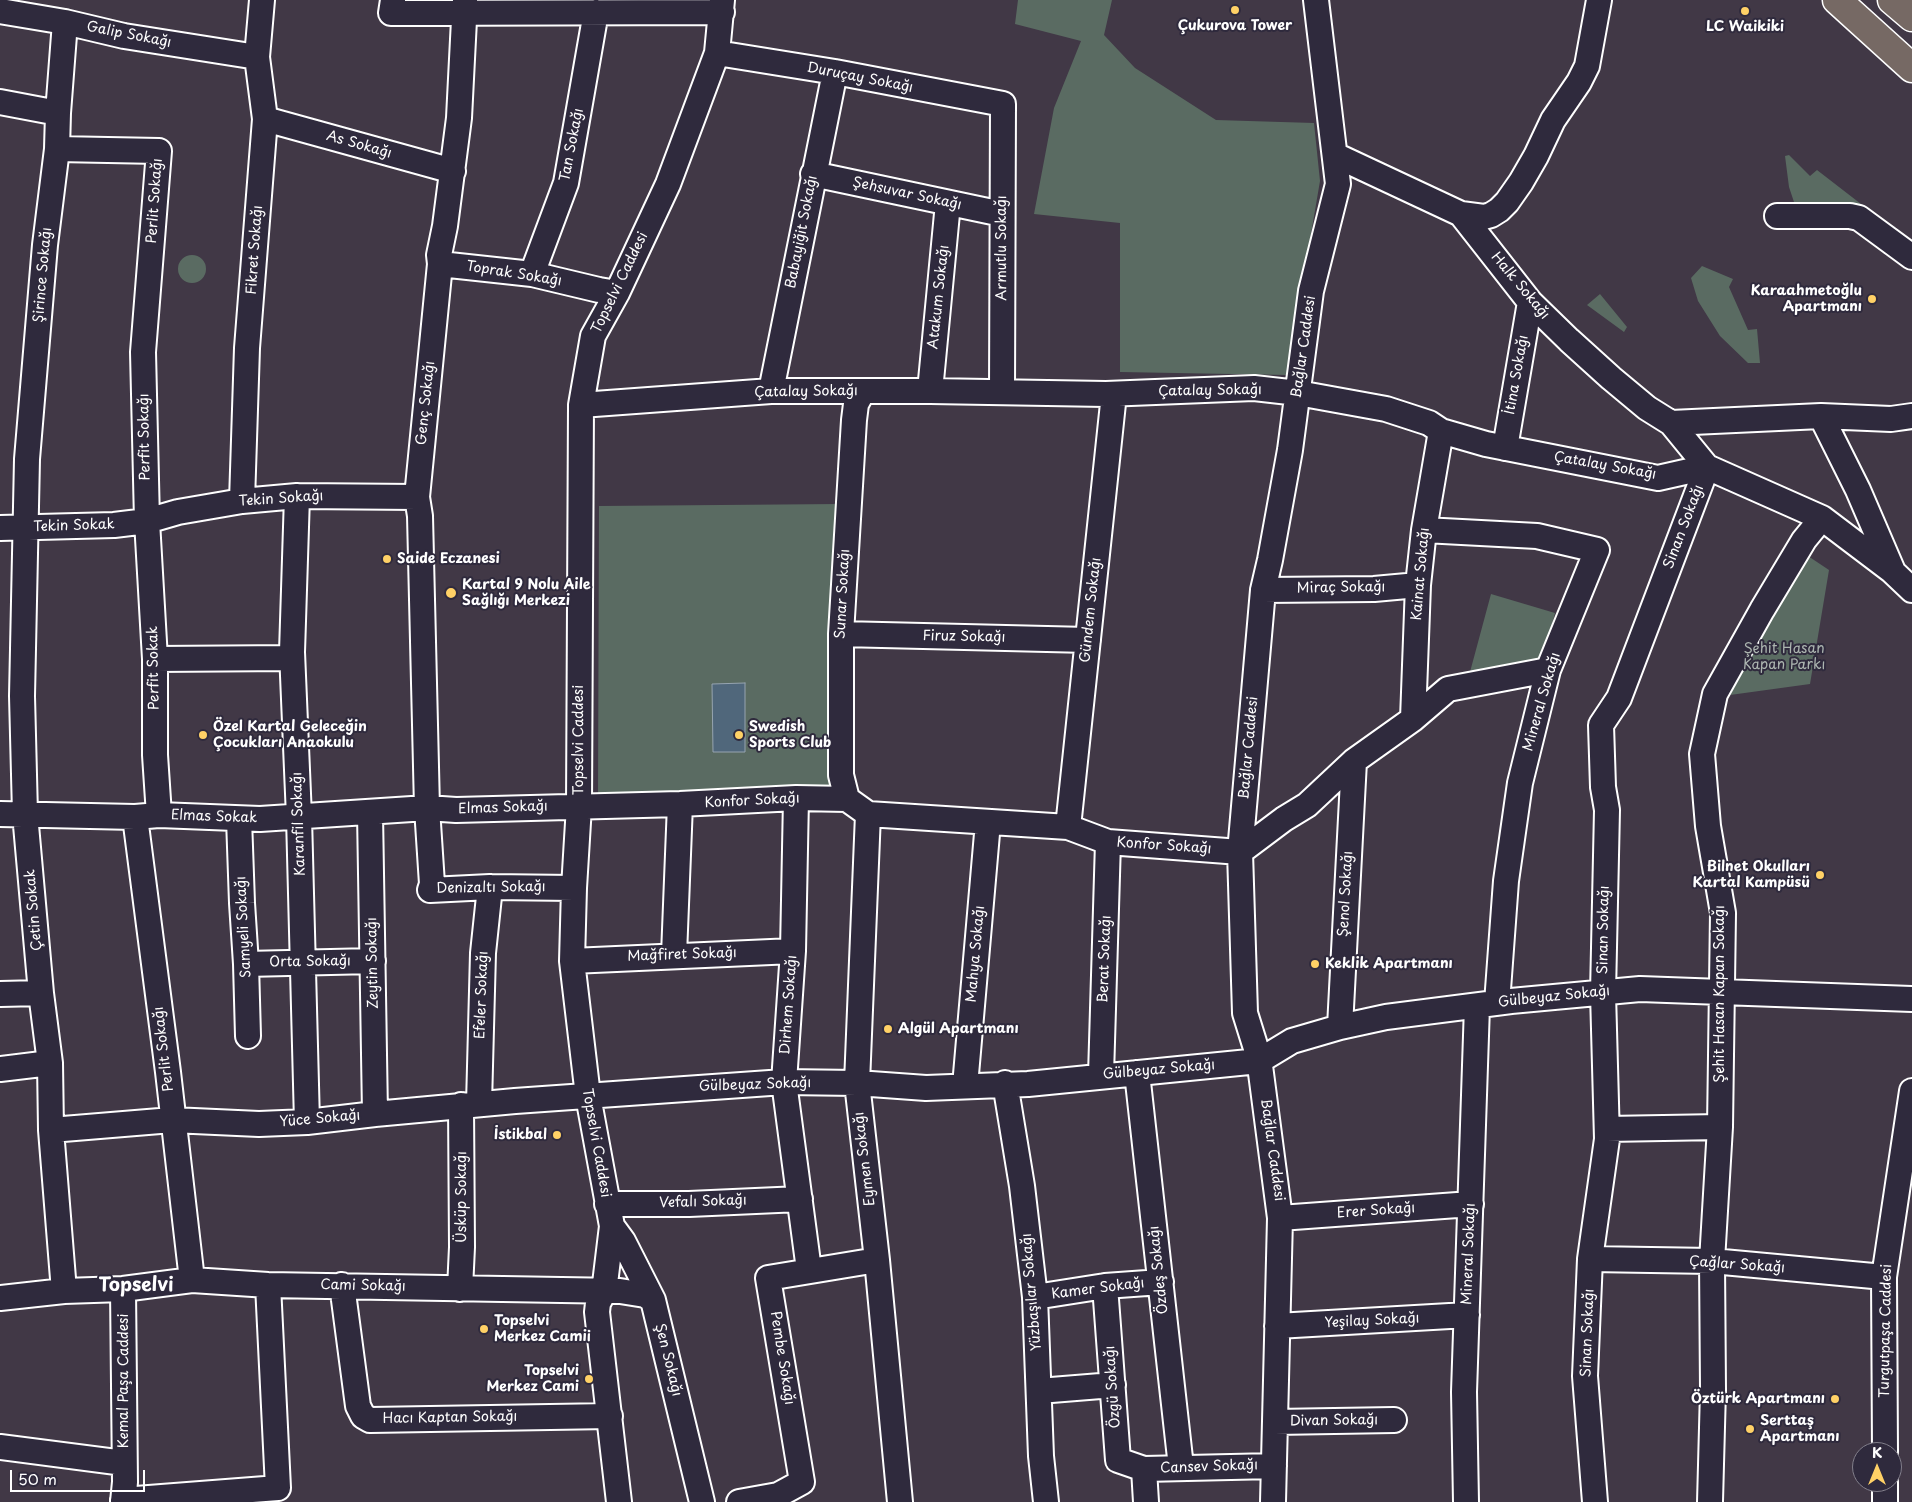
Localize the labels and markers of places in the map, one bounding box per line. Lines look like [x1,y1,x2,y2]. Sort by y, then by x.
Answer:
marker: Çukurova Tower [1229,4,1241,16]
marker: LC Waikiki [1739,5,1751,17]
place label: Çukurova Tower [1178,18,1292,34]
place label: LC Waikiki [1706,19,1784,35]
place label: Karaahmetoğlu Apartmanı [1750,283,1862,316]
marker: Karaahmetoğlu Apartmanı [1866,293,1878,305]
place label: Saide Eczanesi [397,551,500,567]
marker: Saide Eczanesi [381,553,393,565]
place label: Kartal 9 Nolu Aile Sağlığı Merkezi [462,577,591,610]
marker: Kartal 9 Nolu Aile Sağlığı Merkezi [444,586,458,600]
place label: Özel Kartal Geleceğin Çocukları Anaokulu [213,719,367,752]
place label: Swedish Sports Club [749,719,831,752]
marker: Özel Kartal Geleceğin Çocukları Anaokulu [197,729,209,741]
marker: Swedish Sports Club [733,729,745,741]
place label: Bilnet Okulları Kartal Kampüsü [1692,859,1810,892]
marker: Bilnet Okulları Kartal Kampüsü [1814,869,1826,881]
place label: Keklik Apartmanı [1325,956,1453,972]
marker: Keklik Apartmanı [1309,958,1321,970]
place label: Algül Apartmanı [898,1021,1019,1037]
marker: Algül Apartmanı [882,1023,894,1035]
place label: İstikbal [494,1127,547,1143]
marker: İstikbal [551,1129,563,1141]
place label: Topselvi Merkez Camii [494,1313,591,1345]
marker: Topselvi Merkez Camii [478,1323,490,1335]
place label: Topselvi̇ Merkez Cami̇ [486,1363,579,1395]
marker: Topselvi̇ Merkez Cami̇ [583,1373,595,1385]
place label: Öztürk Apartmanı [1691,1391,1825,1407]
marker: Öztürk Apartmanı [1829,1393,1841,1405]
place label: Serttaş Apartmanı [1760,1413,1839,1445]
marker: Serttaş Apartmanı [1744,1423,1756,1435]

